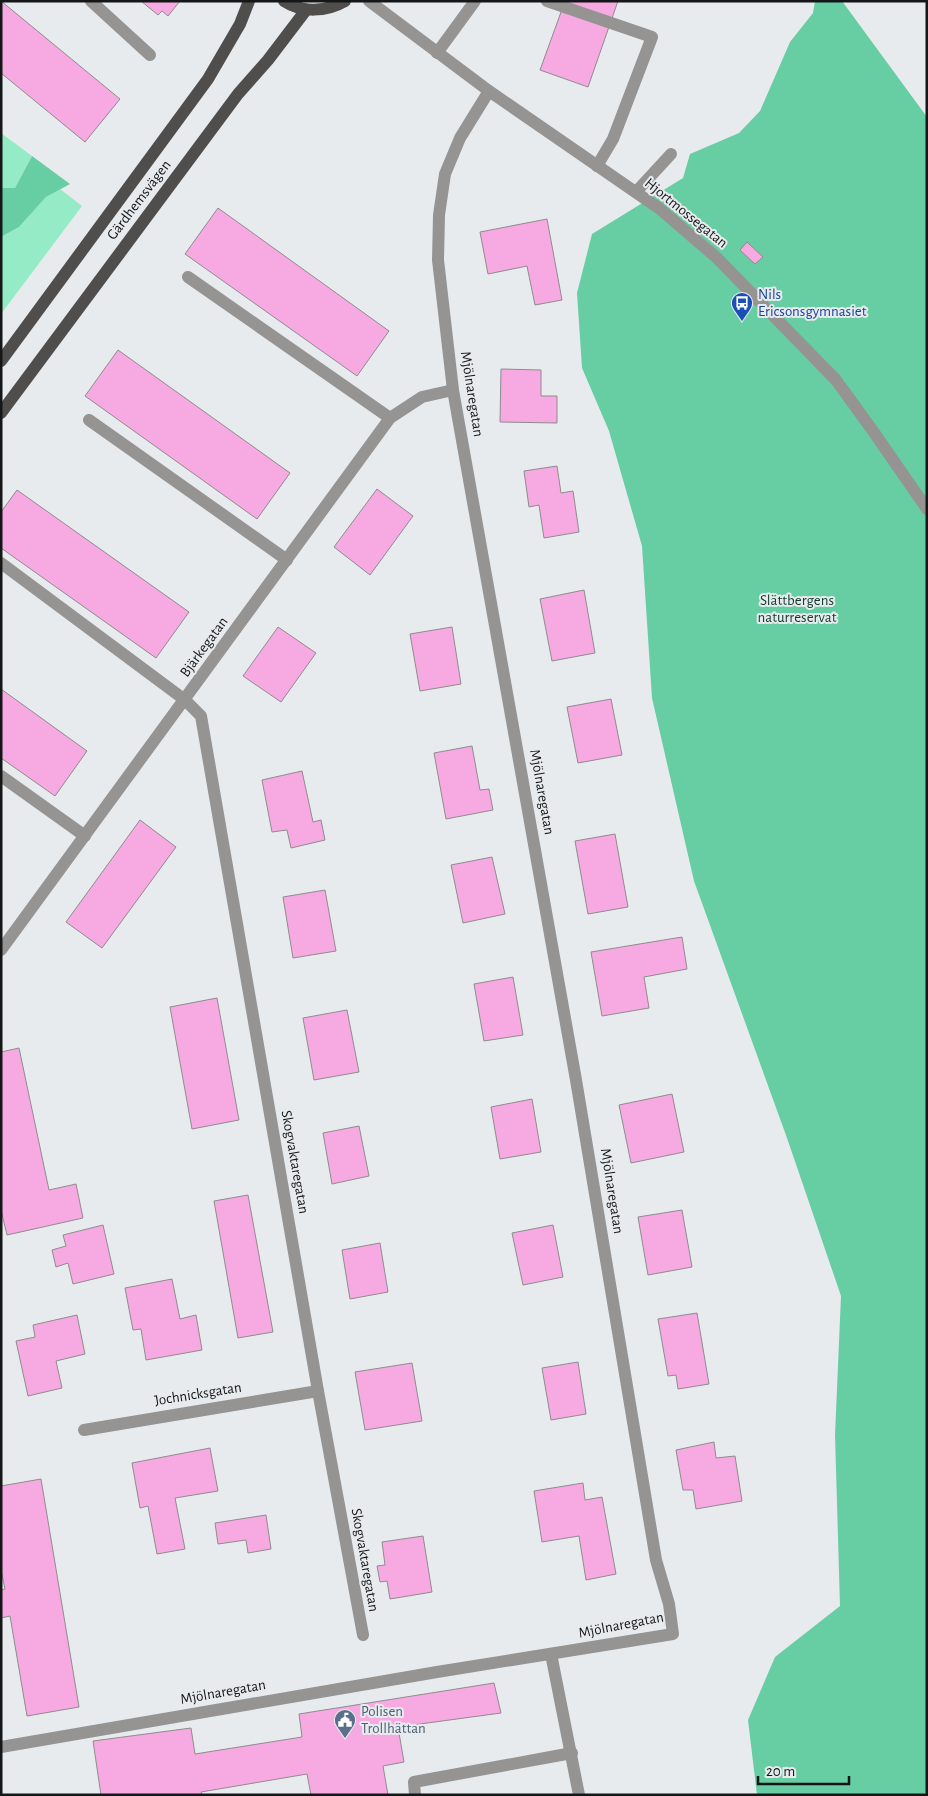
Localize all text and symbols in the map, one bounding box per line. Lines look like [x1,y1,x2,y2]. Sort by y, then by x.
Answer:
street label: Gärdhemsvägen [104,157,174,243]
street label: Hjortmossegatan [642,175,730,251]
place label: Nils Ericsonsgymnasiet [758,287,867,319]
bus stop icon: Nils Ericsonsgymnasiet [730,291,754,322]
street label: Mjölnaregatan [458,350,486,438]
park label: Slättbergens naturreservat [758,593,837,625]
street label: Bjärkegatan [177,614,231,680]
street label: Mjölnaregatan [527,748,557,836]
street label: Skogvaktaregatan [279,1109,311,1215]
street label: Mjölnaregatan [598,1147,626,1235]
street label: Jochnicksgatan [153,1380,243,1408]
street label: Skogvaktaregatan [349,1507,381,1613]
street label: Mjölnaregatan [577,1609,665,1641]
street label: Mjölnaregatan [179,1677,267,1707]
place label: Polisen Trollhättan [361,1704,426,1736]
public building icon: Polisen Trollhättan [333,1708,357,1739]
scale bar [758,1754,849,1786]
text: 20 m [766,1764,795,1779]

